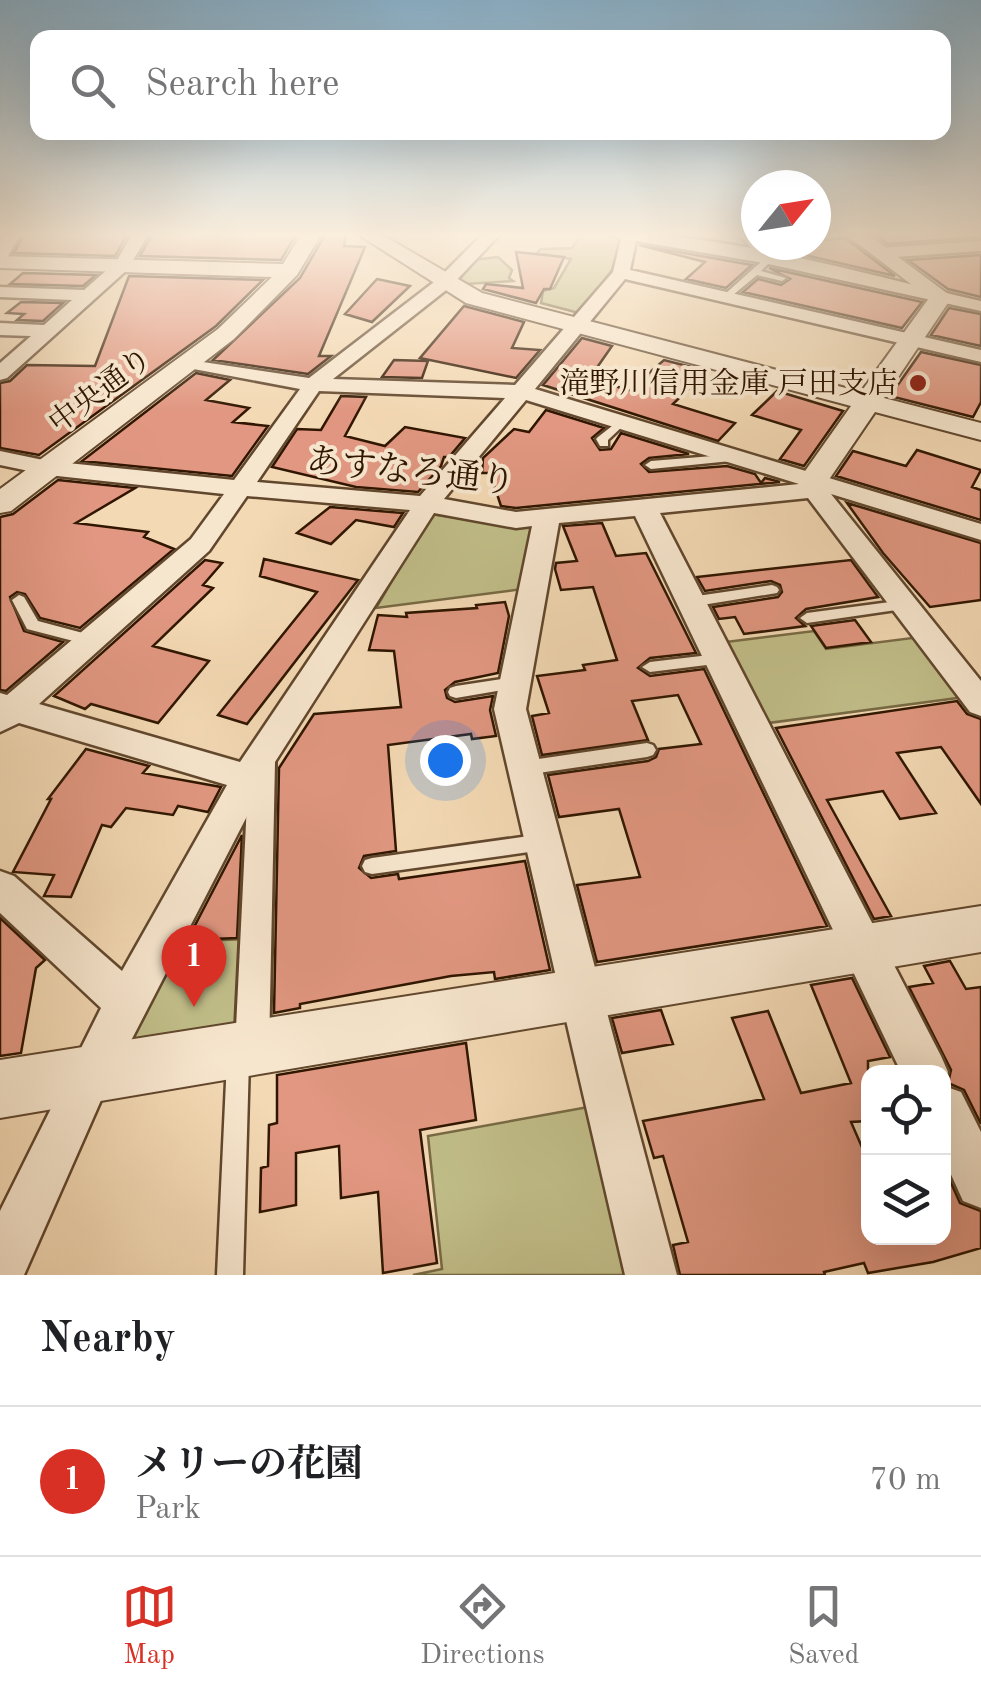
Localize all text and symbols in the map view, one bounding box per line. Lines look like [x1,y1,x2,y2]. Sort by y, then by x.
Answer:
search box [30,30,951,140]
icon: search [65,58,120,113]
text: Search here [145,66,340,104]
north arrow [741,170,831,260]
street label: 中央通り [42,341,158,440]
place label: 滝野川信用金庫 戸田支店 [560,367,898,400]
marker: 滝野川信用金庫 戸田支店 [907,372,929,394]
street label: あすなろ通り [304,441,517,501]
your location [420,735,471,786]
pin: 1 [162,924,226,1007]
map controls [861,1065,951,1245]
button: locate [861,1065,951,1155]
button: layers [861,1155,951,1245]
text: Nearby [40,1319,176,1361]
text: メリーの花園 [135,1447,363,1485]
text: 1 [63,1465,82,1497]
text: 70 m [870,1465,941,1497]
text: Park [135,1494,201,1526]
tab: Map [122,1579,177,1674]
tab: Directions [420,1579,545,1674]
tab: Saved [788,1579,859,1674]

